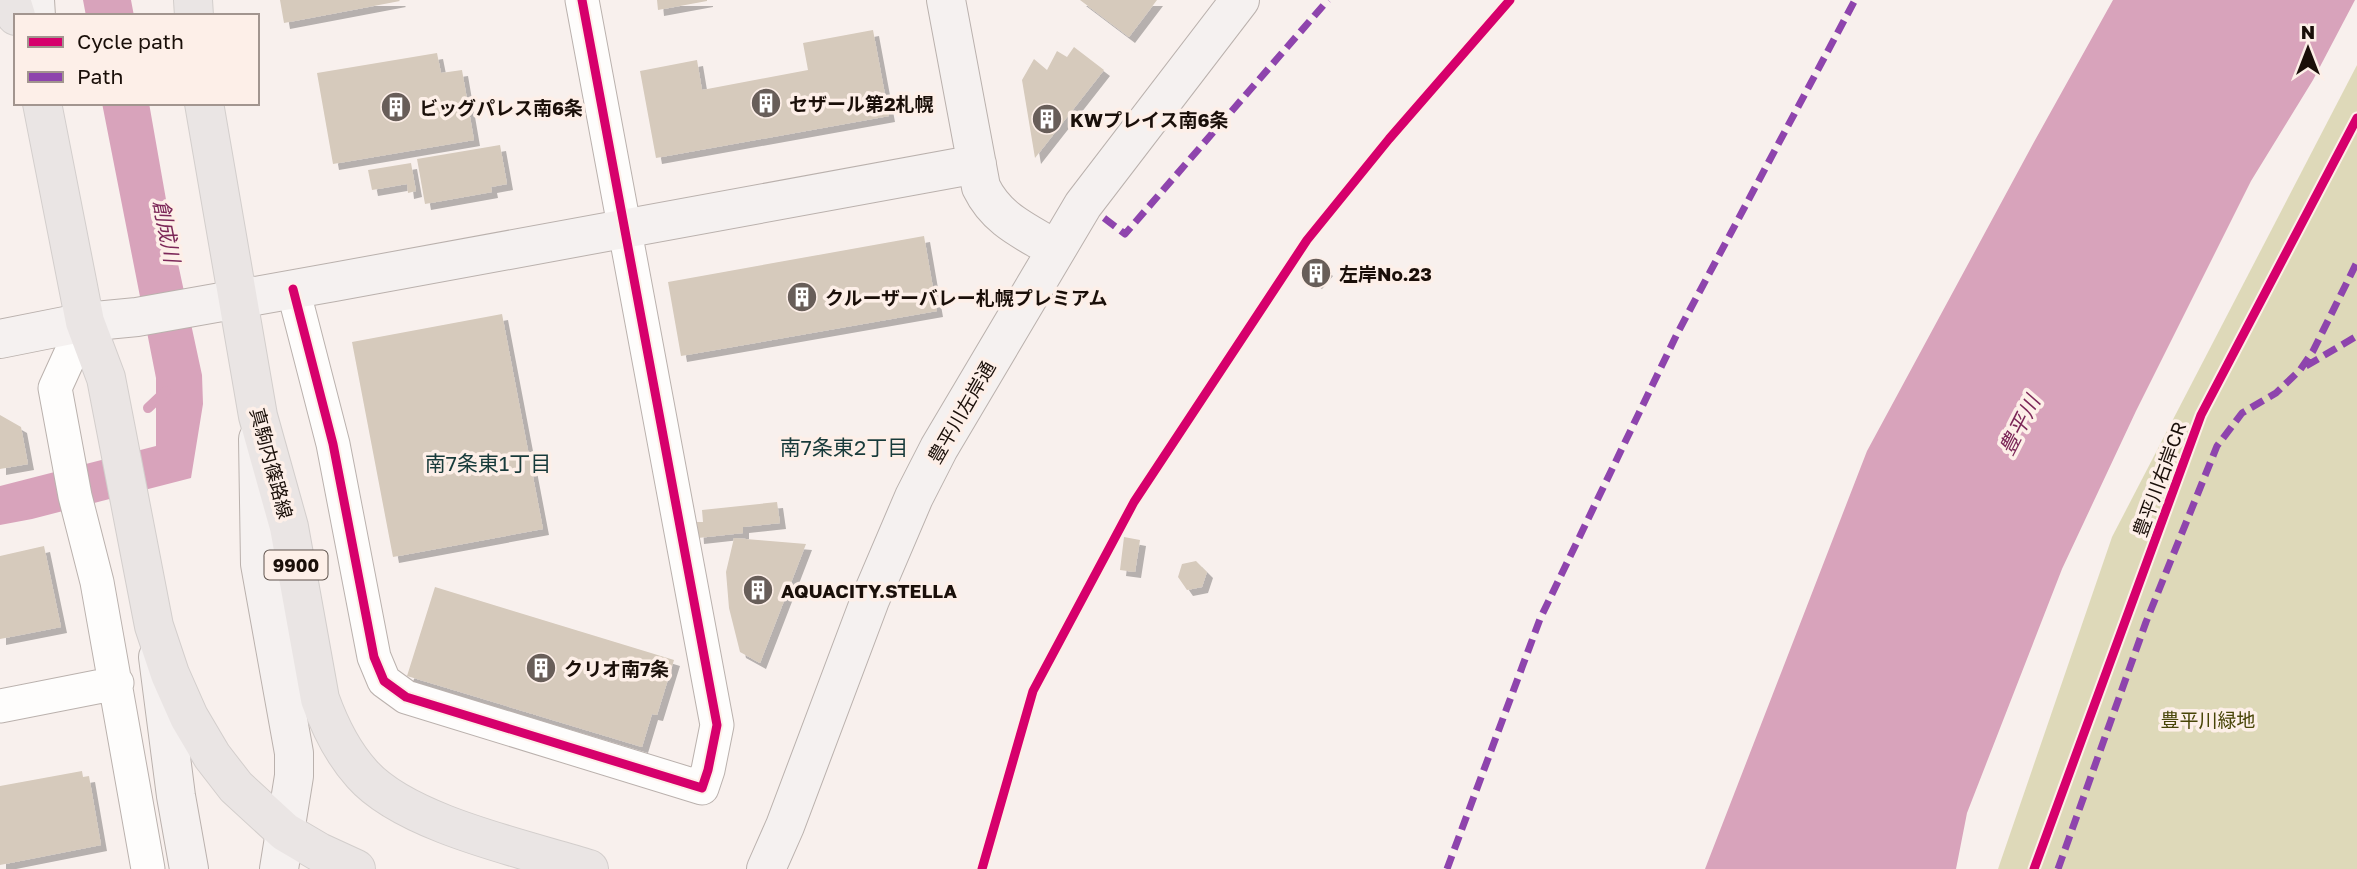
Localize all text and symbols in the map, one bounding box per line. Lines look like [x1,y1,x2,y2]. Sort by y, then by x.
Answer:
legend [14,14,259,105]
north arrow [2273,14,2343,84]
text: N [2301,20,2315,43]
text: Cycle path [77,28,184,54]
text: Path [77,63,124,89]
building icon: セザール第2札幌 [749,86,783,120]
building icon: ビッグパレス南6条 [379,90,413,124]
place label: セザール第2札幌 [789,92,934,115]
place label: ビッグパレス南6条 [419,96,583,119]
building icon: KWプレイス南6条 [1030,102,1064,136]
place label: KWプレイス南6条 [1070,108,1228,131]
water label: 創成川 [148,198,186,266]
building icon: 左岸No.23 [1299,256,1333,290]
place label: 左岸No.23 [1339,262,1432,285]
building icon: クルーザーバレー札幌プレミアム [785,280,819,314]
place label: クルーザーバレー札幌プレミアム [825,286,1108,309]
street label: 豊平川左岸通 [923,357,999,467]
water label: 豊平川 [1993,389,2046,459]
street label: 真駒内篠路線 [246,405,298,521]
street label: 豊平川右岸CR [2128,418,2190,540]
district label: 南7条東2丁目 [780,434,908,460]
district label: 南7条東1丁目 [425,450,551,476]
road number: 9900 [264,550,328,580]
building icon: AQUACITY.STELLA [741,573,775,607]
place label: AQUACITY.STELLA [781,579,957,602]
building icon: クリオ南7条 [524,651,558,685]
place label: クリオ南7条 [564,657,669,680]
park label: 豊平川緑地 [2160,708,2256,731]

